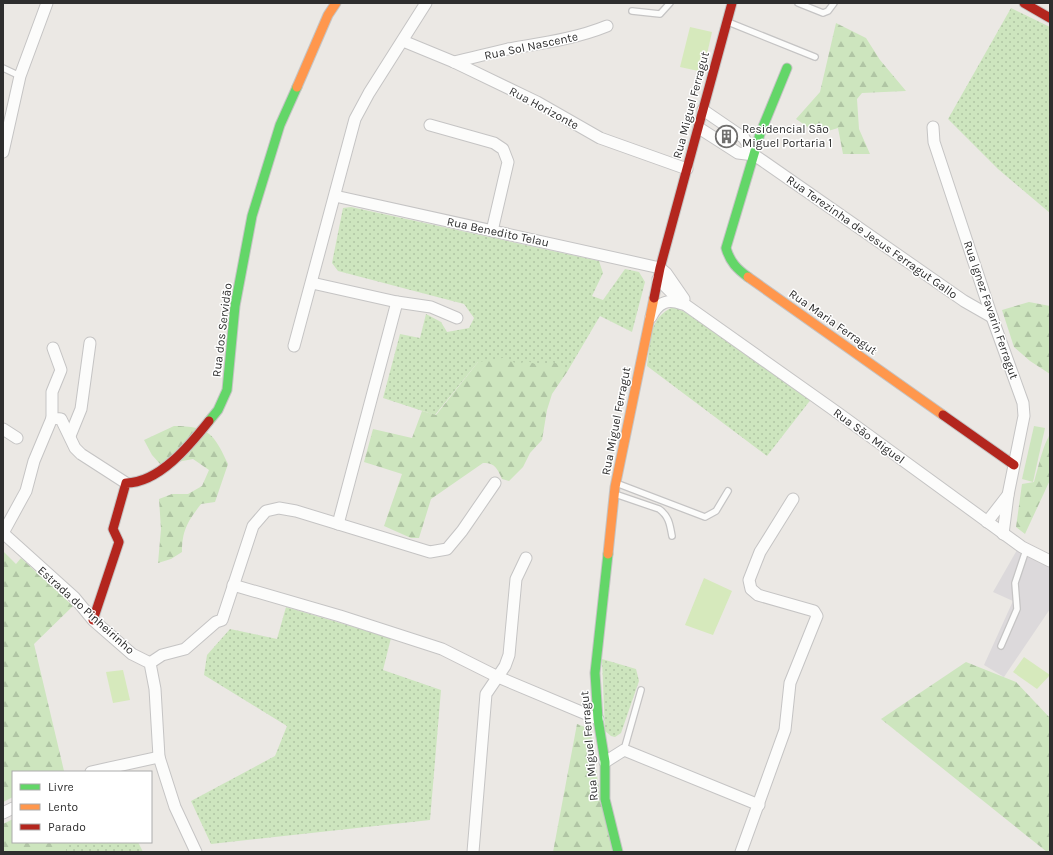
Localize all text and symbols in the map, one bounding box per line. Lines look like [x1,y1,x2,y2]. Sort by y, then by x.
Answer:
street label: Rua Sol Nascente [483,29,579,63]
street label: Rua Miguel Ferragut [670,50,712,160]
street label: Rua Horizonte [507,84,581,132]
place label: Residencial São Miguel Portaria 1 [742,122,832,150]
building icon: Residencial São Miguel Portaria 1 [713,123,739,149]
street label: Rua Terezinha de Jesus Ferragut Gallo [784,172,960,302]
street label: Rua Benedito Telau [446,214,550,250]
street label: Rua Ignez Favarin Ferragut [961,239,1021,381]
street label: Rua dos Servidão [209,282,235,378]
street label: Rua Maria Ferragut [786,286,880,358]
street label: Rua Miguel Ferragut [599,365,633,476]
street label: Rua São Miguel [831,405,907,467]
street label: Estrada do Pinheirinho [35,563,137,657]
street label: Rua Miguel Ferragut [577,690,601,801]
legend [12,771,152,843]
text: Livre [48,780,74,794]
text: Lento [48,800,78,814]
text: Parado [48,820,86,834]

